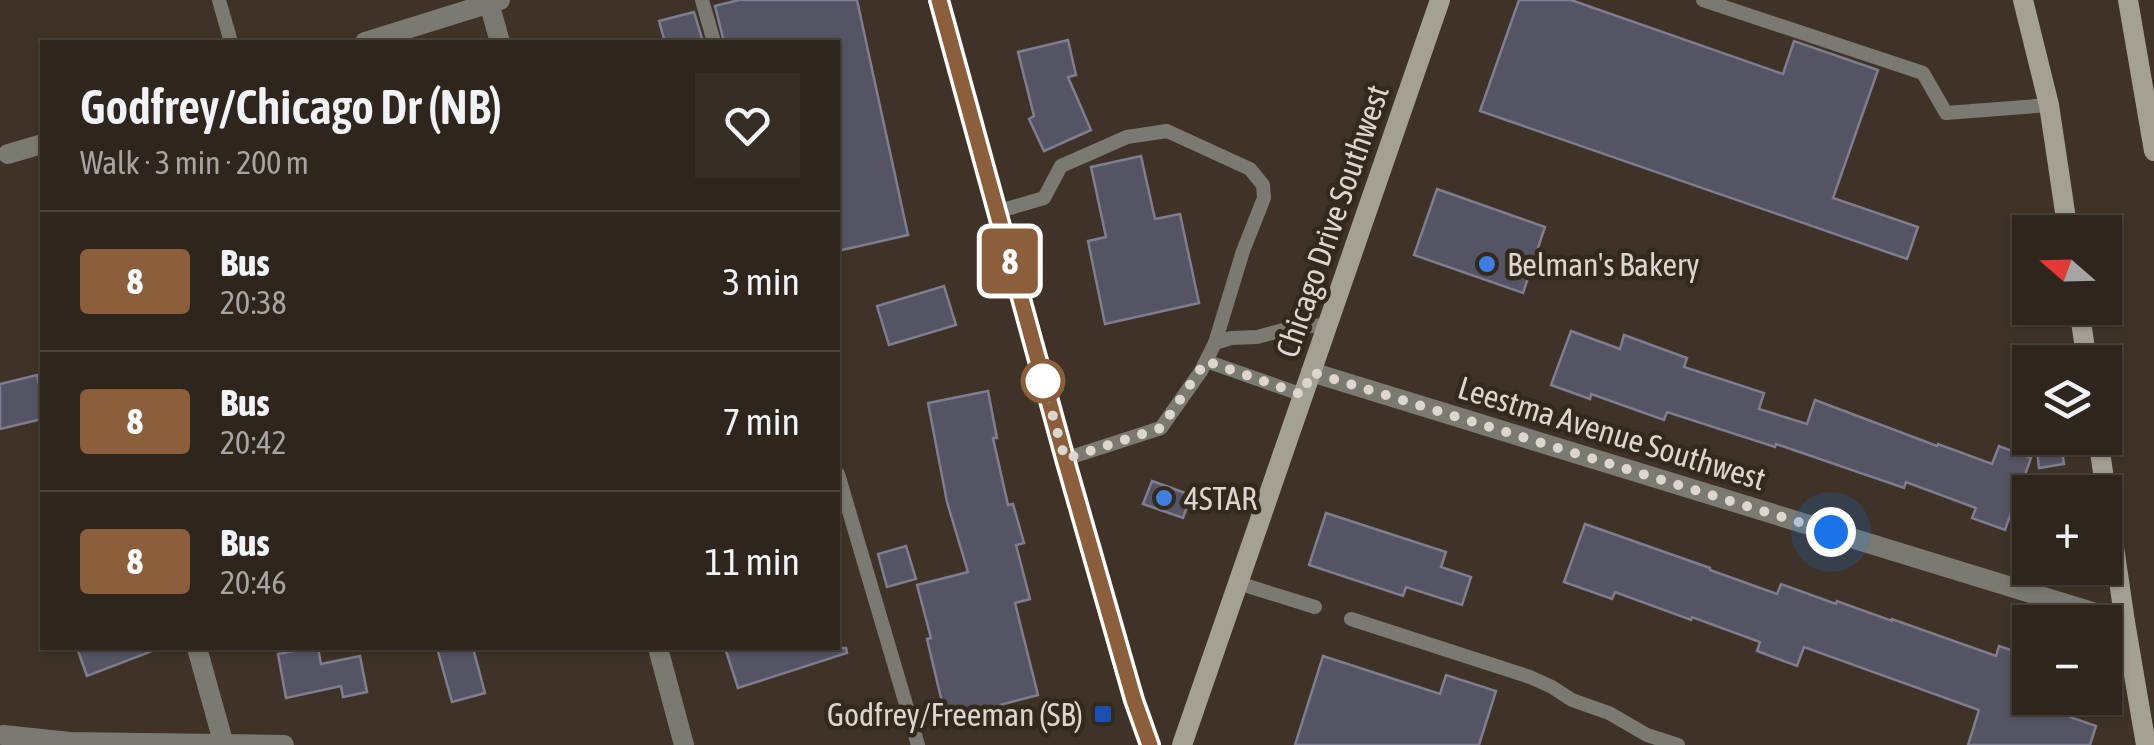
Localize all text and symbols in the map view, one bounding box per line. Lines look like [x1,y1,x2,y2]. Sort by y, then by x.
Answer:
button: heart [695,73,800,178]
text: Godfrey/Chicago Dr (NB) [80,79,502,134]
street label: Chicago Drive Southwest [1268,80,1396,362]
text: Walk · 3 min · 200 m [80,144,309,181]
north arrow [2012,215,2122,325]
map controls [2012,215,2122,715]
line badge: 8 [978,228,1042,294]
text: Bus [220,241,270,284]
text: 8 [1002,241,1018,281]
place label: Belman's Bakery [1507,246,1700,283]
marker: Belman's Bakery [1476,253,1498,275]
text: 3 min [722,260,800,303]
text: 8 [127,261,143,301]
text: 20:38 [220,284,287,321]
button: layers [2012,345,2122,455]
unlabelled marker [1022,360,1064,402]
street label: Leestma Avenue Southwest [1454,369,1770,497]
text: Bus [220,381,270,424]
text: 7 min [722,400,800,443]
text: 8 [127,401,143,441]
text: 20:42 [220,424,287,461]
button: + [2012,475,2122,585]
place label: 4STAR [1184,480,1257,517]
marker: 4STAR [1153,487,1175,509]
your location [1806,507,1856,557]
text: Bus [220,521,270,564]
text: 11 min [705,540,800,583]
text: 8 [127,541,143,581]
text: 20:46 [220,564,287,601]
button: − [2012,605,2122,715]
place label: Godfrey/Freeman (SB) [827,696,1083,733]
marker: Godfrey/Freeman (SB) [1092,703,1114,725]

